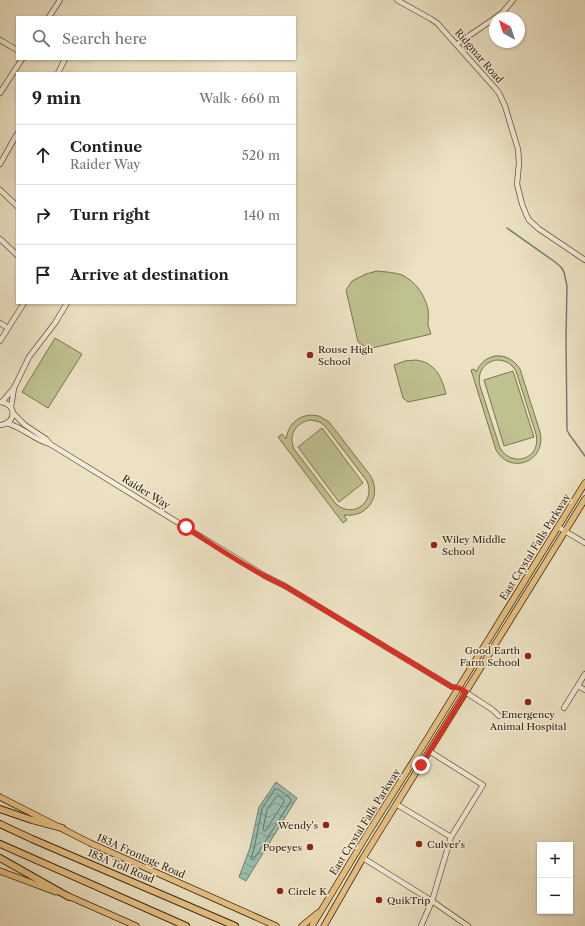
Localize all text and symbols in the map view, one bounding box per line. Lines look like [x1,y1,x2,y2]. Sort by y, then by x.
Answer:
north arrow [489,12,525,48]
search box [16,16,296,60]
street label: Ridgmar Road [452,26,506,86]
icon: search [30,27,52,49]
text: Search here [62,29,147,48]
text: 9 min [32,88,81,108]
text: Walk · 660 m [199,90,280,106]
text: Continue [70,137,142,156]
icon: ahead [32,144,54,166]
text: 520 m [242,147,280,163]
text: Raider Way [70,156,141,172]
icon: right [32,204,54,226]
text: Turn right [70,205,150,224]
text: 140 m [243,207,280,223]
icon: arrive [32,264,54,286]
text: Arrive at destination [70,265,229,284]
place label: Rouse High School [318,343,374,368]
marker: Rouse High School [305,350,315,360]
street label: Raider Way [120,472,173,512]
street label: East Crystal Falls Parkway [497,491,573,603]
route start [177,518,195,536]
place label: Wiley Middle School [441,533,507,558]
marker: Wiley Middle School [429,540,439,550]
place label: Good Earth Farm School [460,644,521,669]
marker: Good Earth Farm School [523,651,533,661]
marker: Emergency Animal Hospital [523,697,533,707]
place label: Emergency Animal Hospital [489,708,566,733]
route end [412,756,430,774]
street label: East Crystal Falls Parkway [327,766,403,878]
place label: Wendy's [277,819,318,832]
marker: Wendy's [321,820,331,830]
street label: 183A Frontage Road [95,831,187,881]
place label: Culver's [427,838,465,851]
marker: Culver's [414,839,424,849]
place label: Popeyes [263,841,302,854]
marker: Popeyes [305,842,315,852]
map controls [537,842,573,914]
button: + [537,842,573,878]
street label: 183A Toll Road [86,846,156,886]
button: − [537,878,573,914]
place label: Circle K [288,885,328,898]
marker: Circle K [275,886,285,896]
place label: QuikTrip [387,894,430,907]
marker: QuikTrip [374,895,384,905]

